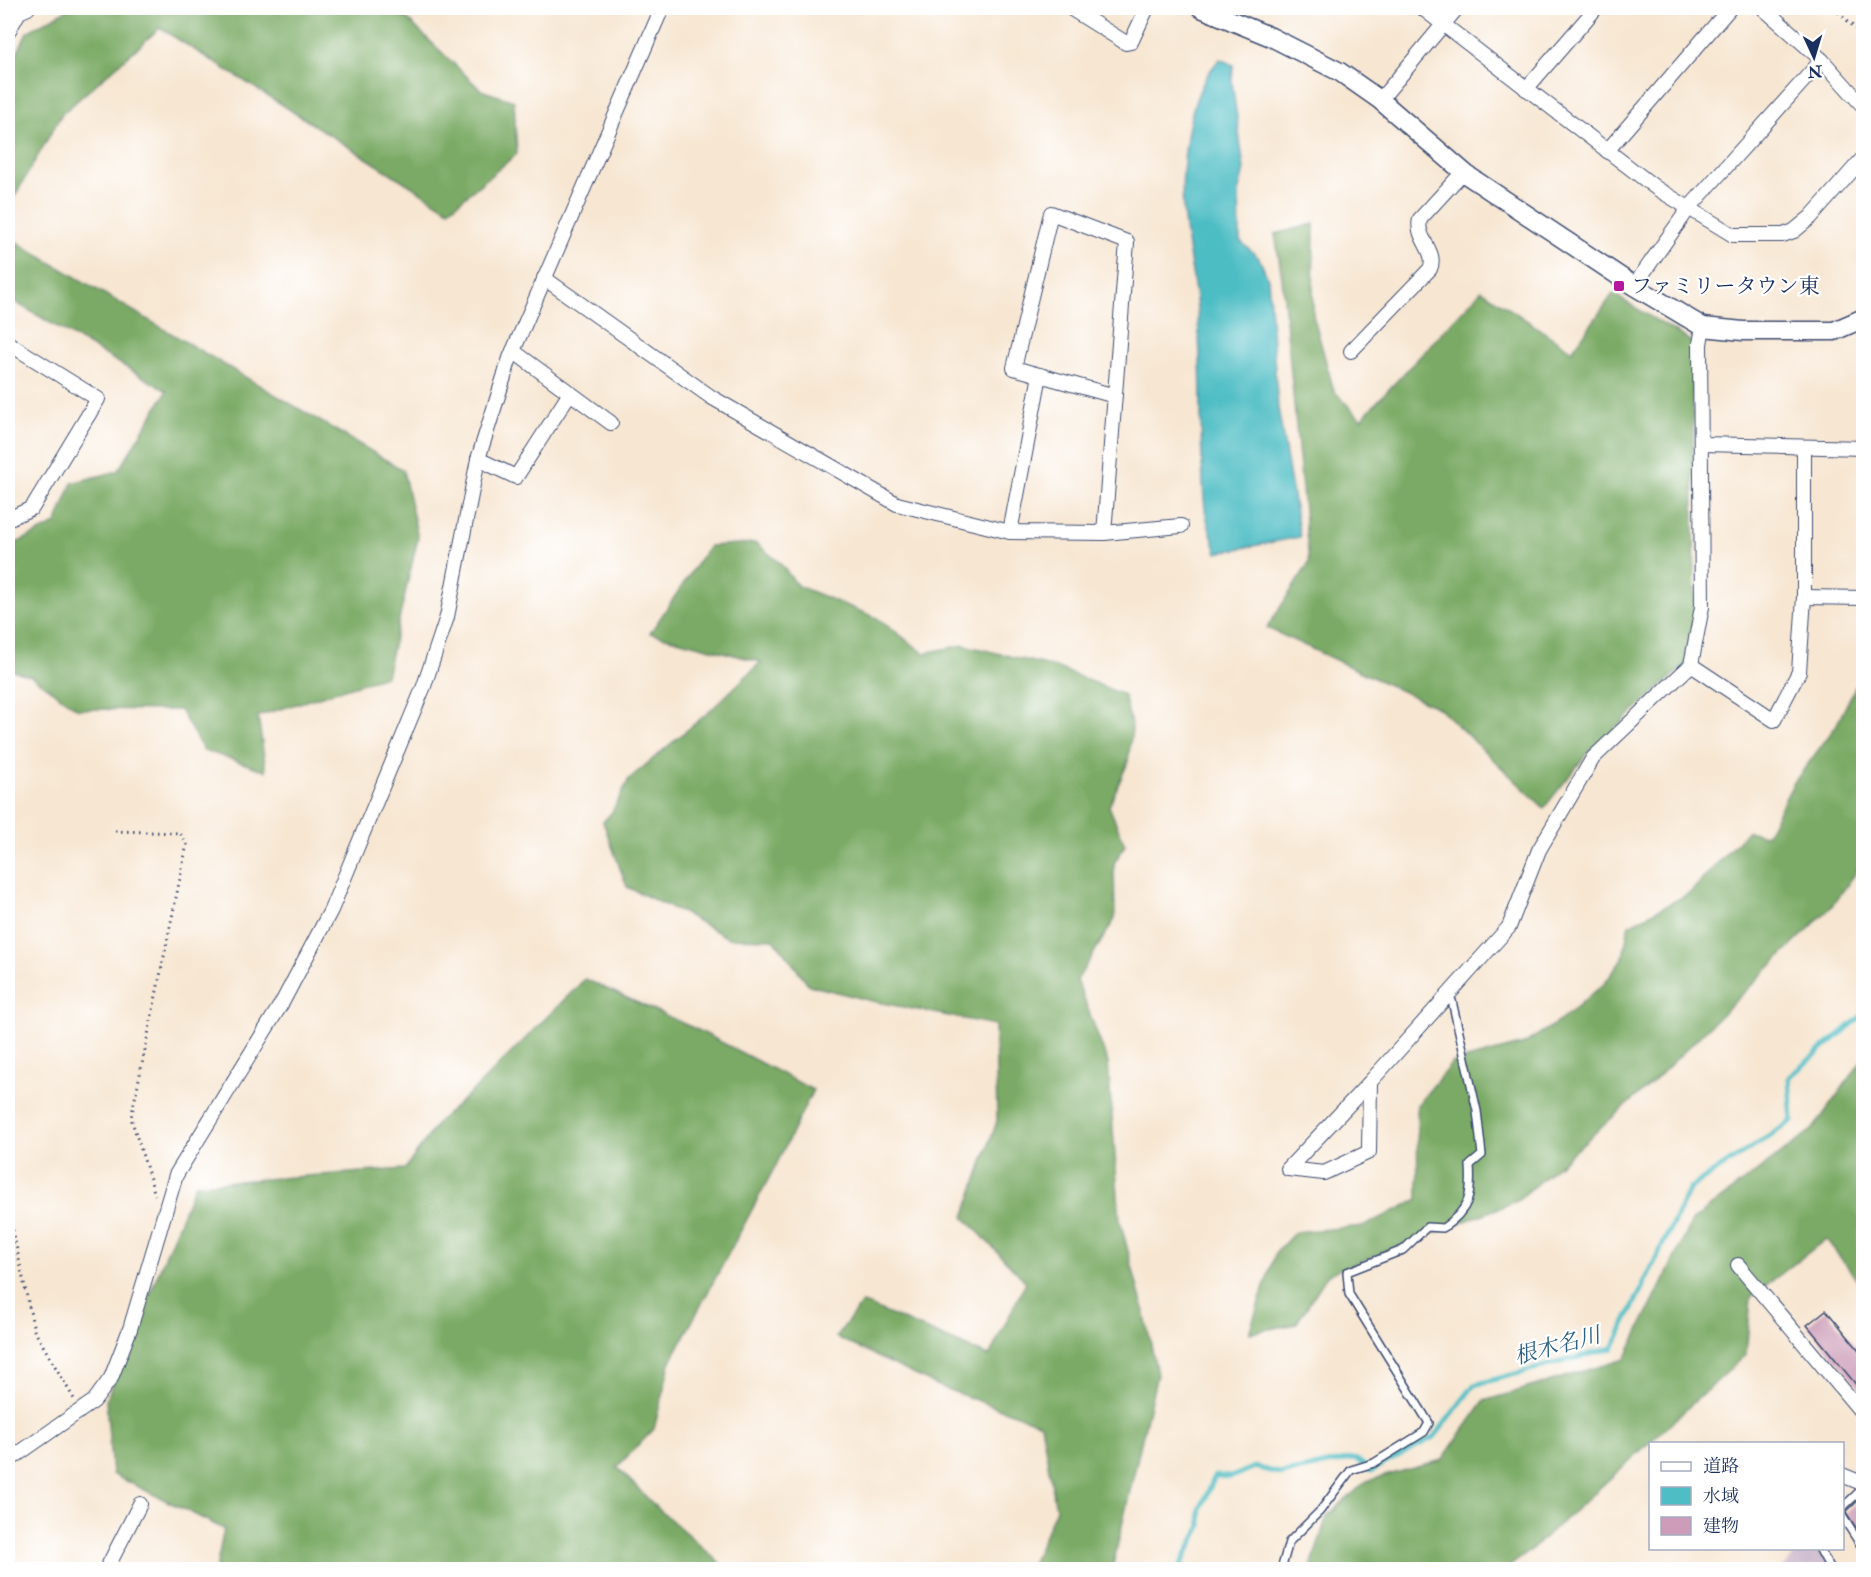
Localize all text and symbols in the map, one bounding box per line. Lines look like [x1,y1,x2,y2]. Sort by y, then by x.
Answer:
north arrow [1784,27,1844,87]
text: N [1806,60,1824,81]
place label: ファミリータウン東 [1631,273,1820,300]
marker: ファミリータウン東 [1612,279,1626,293]
water label: 根木名川 [1511,1321,1605,1371]
legend [1649,1442,1844,1550]
text: 道路 [1703,1455,1739,1478]
text: 水域 [1703,1485,1739,1508]
text: 建物 [1703,1515,1739,1538]

